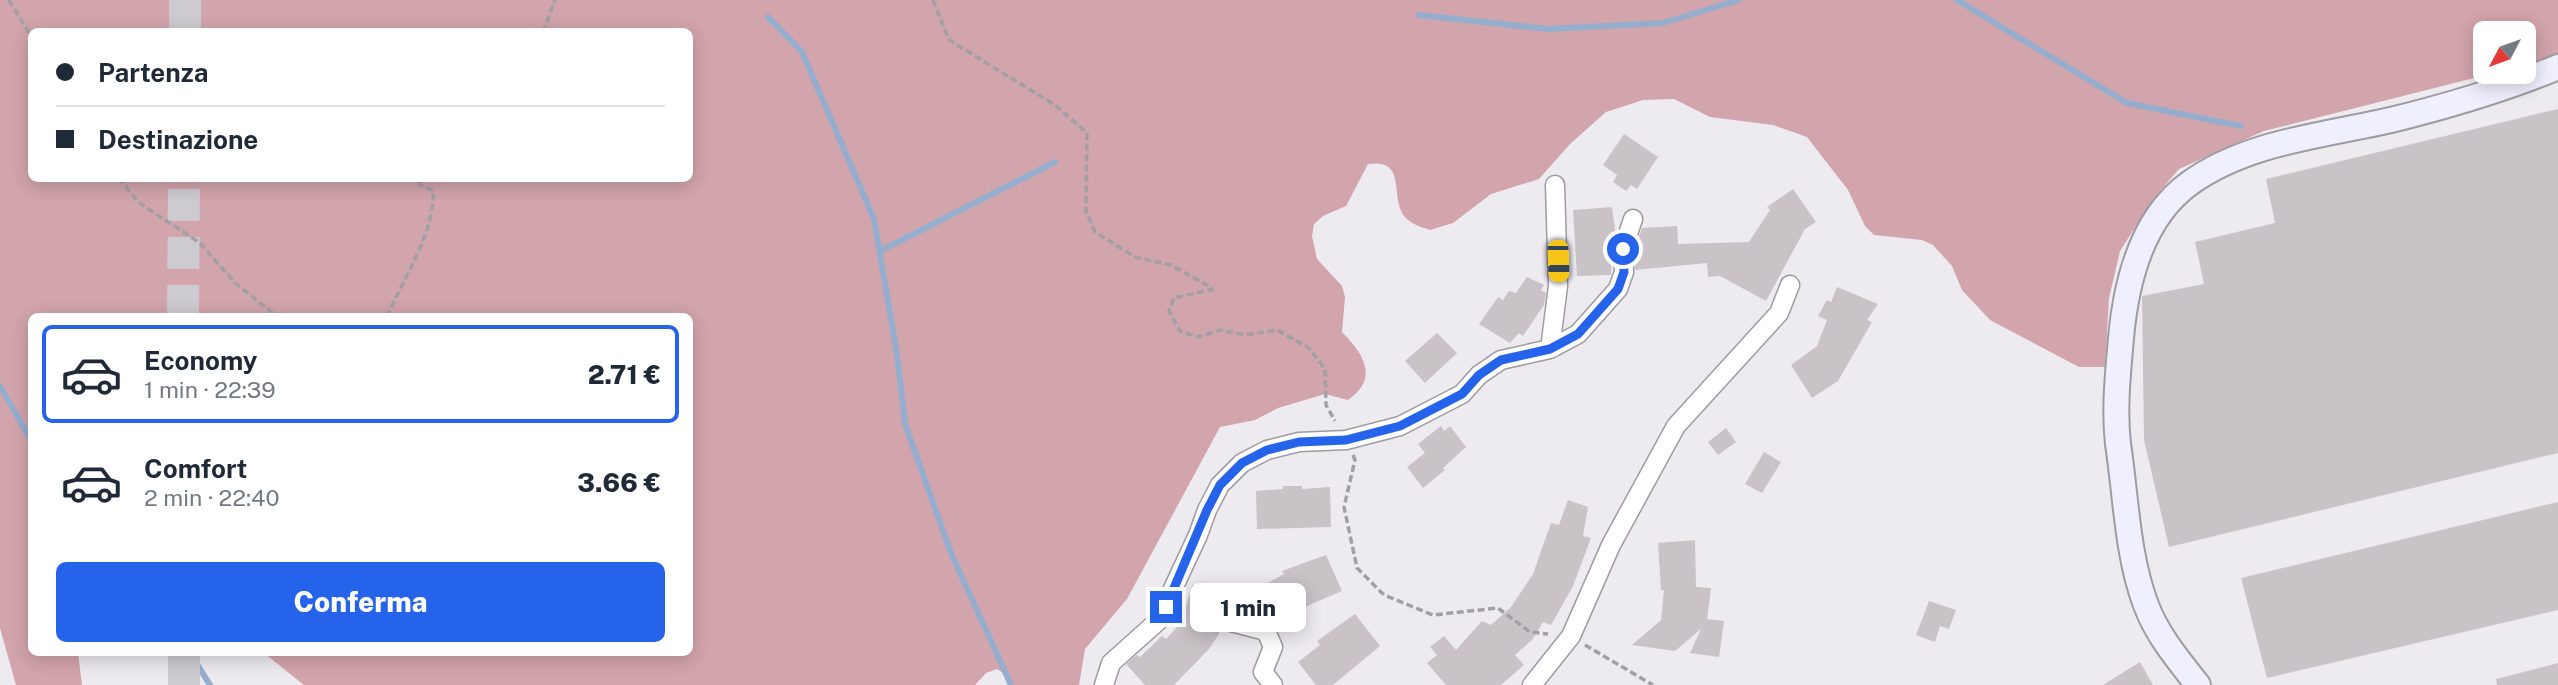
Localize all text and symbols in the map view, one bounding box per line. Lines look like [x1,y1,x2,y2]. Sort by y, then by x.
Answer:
north arrow [2473,21,2536,84]
map controls [2473,21,2536,84]
text: Partenza [98,57,209,88]
text: Destinazione [98,124,258,155]
route start [1607,233,1639,265]
car [1547,240,1570,282]
icon: car [60,343,123,406]
text: Economy [144,345,257,376]
text: 2.71 € [588,359,661,390]
text: 1 min · 22:39 [144,376,276,403]
icon: car [60,451,123,514]
text: Comfort [144,453,247,484]
text: 3.66 € [577,467,661,498]
text: 2 min · 22:40 [144,484,280,511]
button: Conferma [56,562,665,642]
callout: 1 min [1190,582,1306,632]
route end [1150,591,1182,623]
text: 1 min [1220,594,1276,621]

